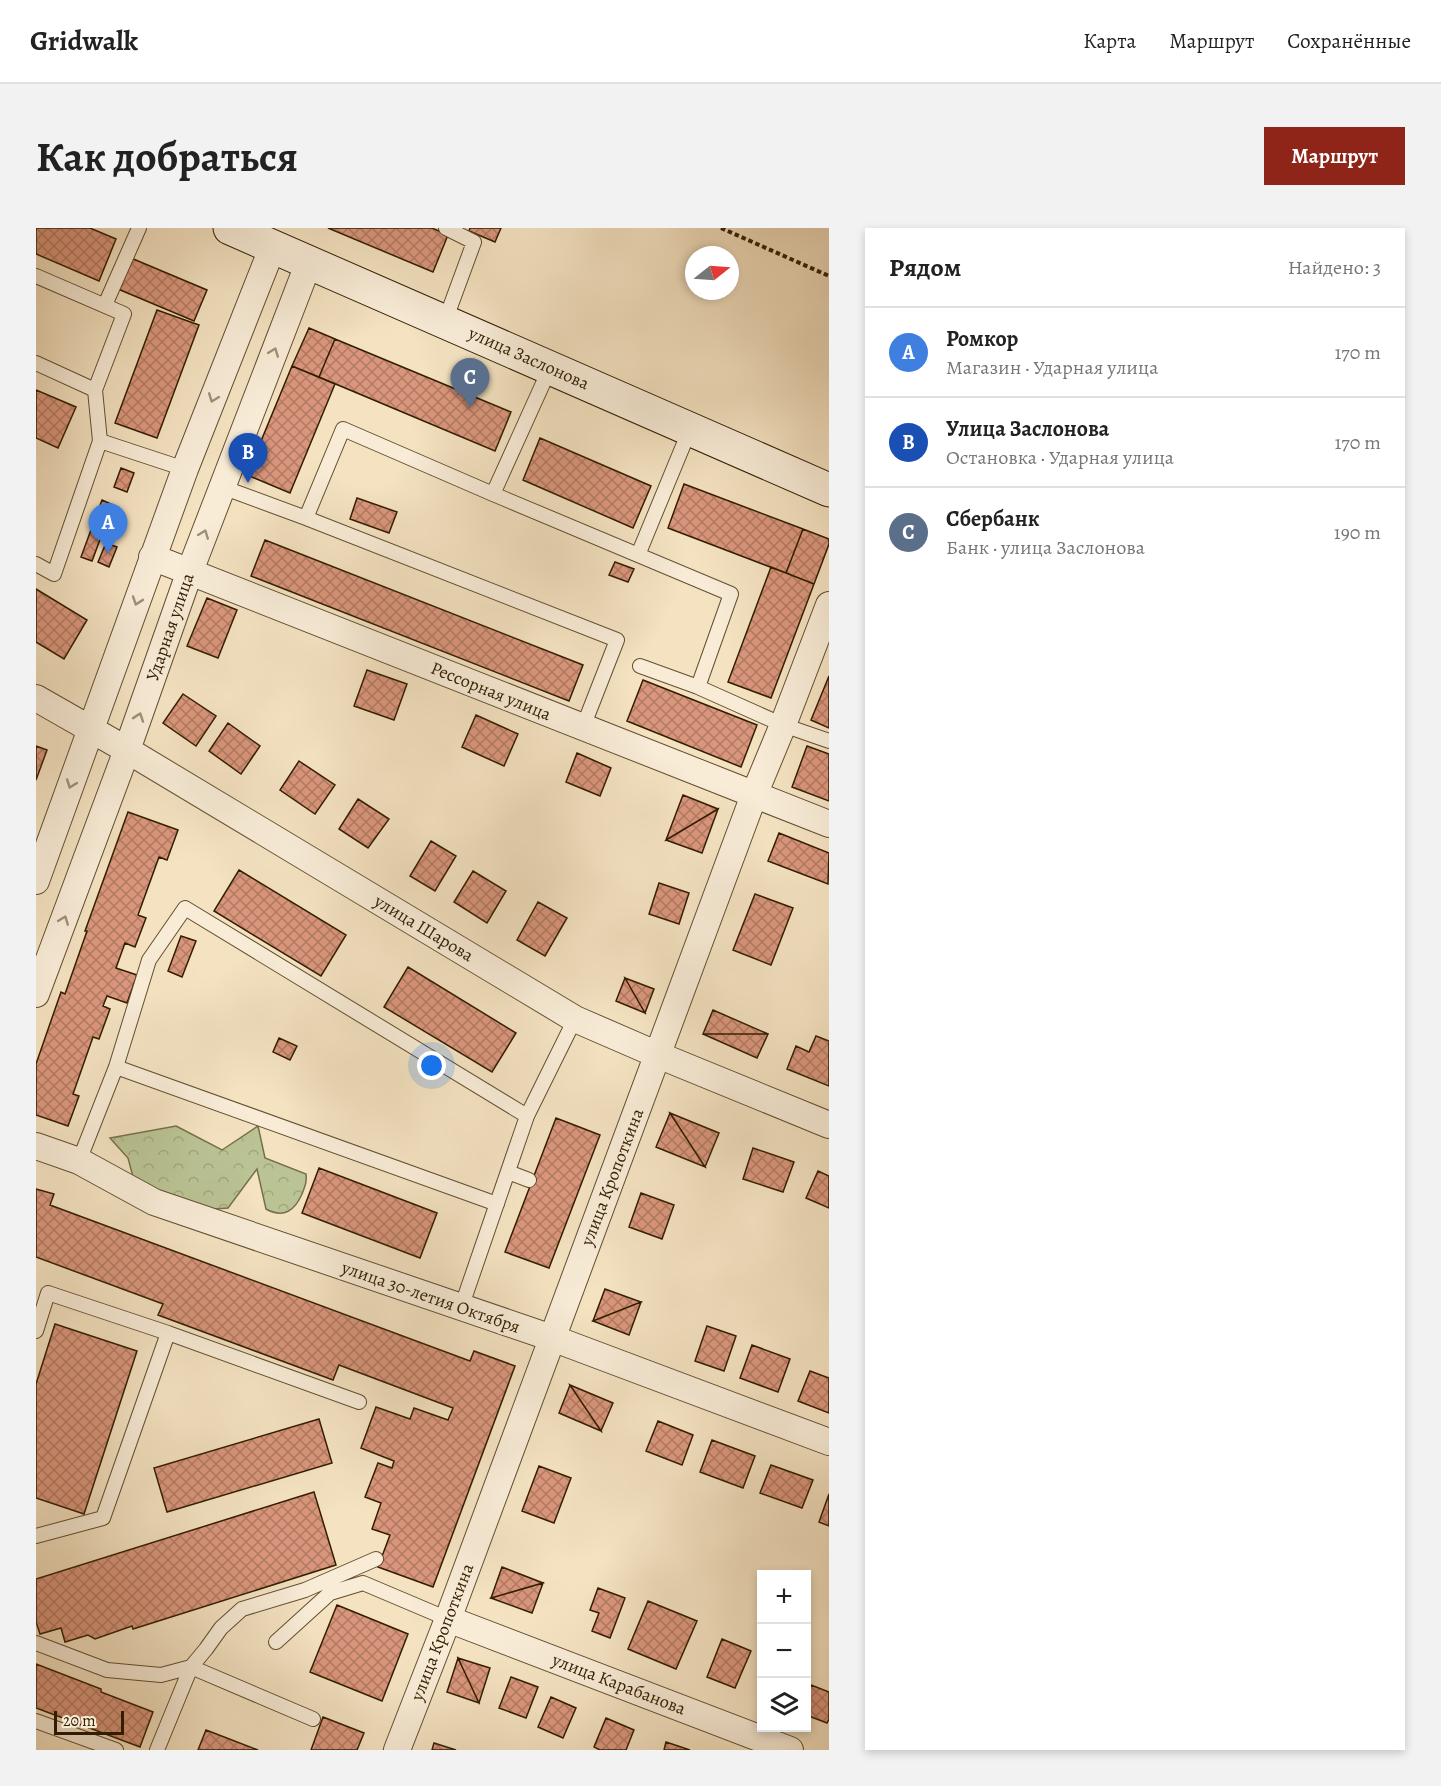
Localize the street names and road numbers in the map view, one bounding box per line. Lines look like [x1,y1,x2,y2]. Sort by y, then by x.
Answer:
street label: улица Заслонова [464,320,594,396]
street label: Ударная улица [140,569,200,684]
street label: Рессорная улица [427,656,555,726]
street label: улица Шарова [369,888,479,967]
street label: улица Кропоткина [574,1104,649,1250]
street label: улица 30-летия Октября [338,1255,523,1339]
street label: улица Кропоткина [404,1559,479,1705]
street label: улица Карабанова [548,1647,690,1721]

